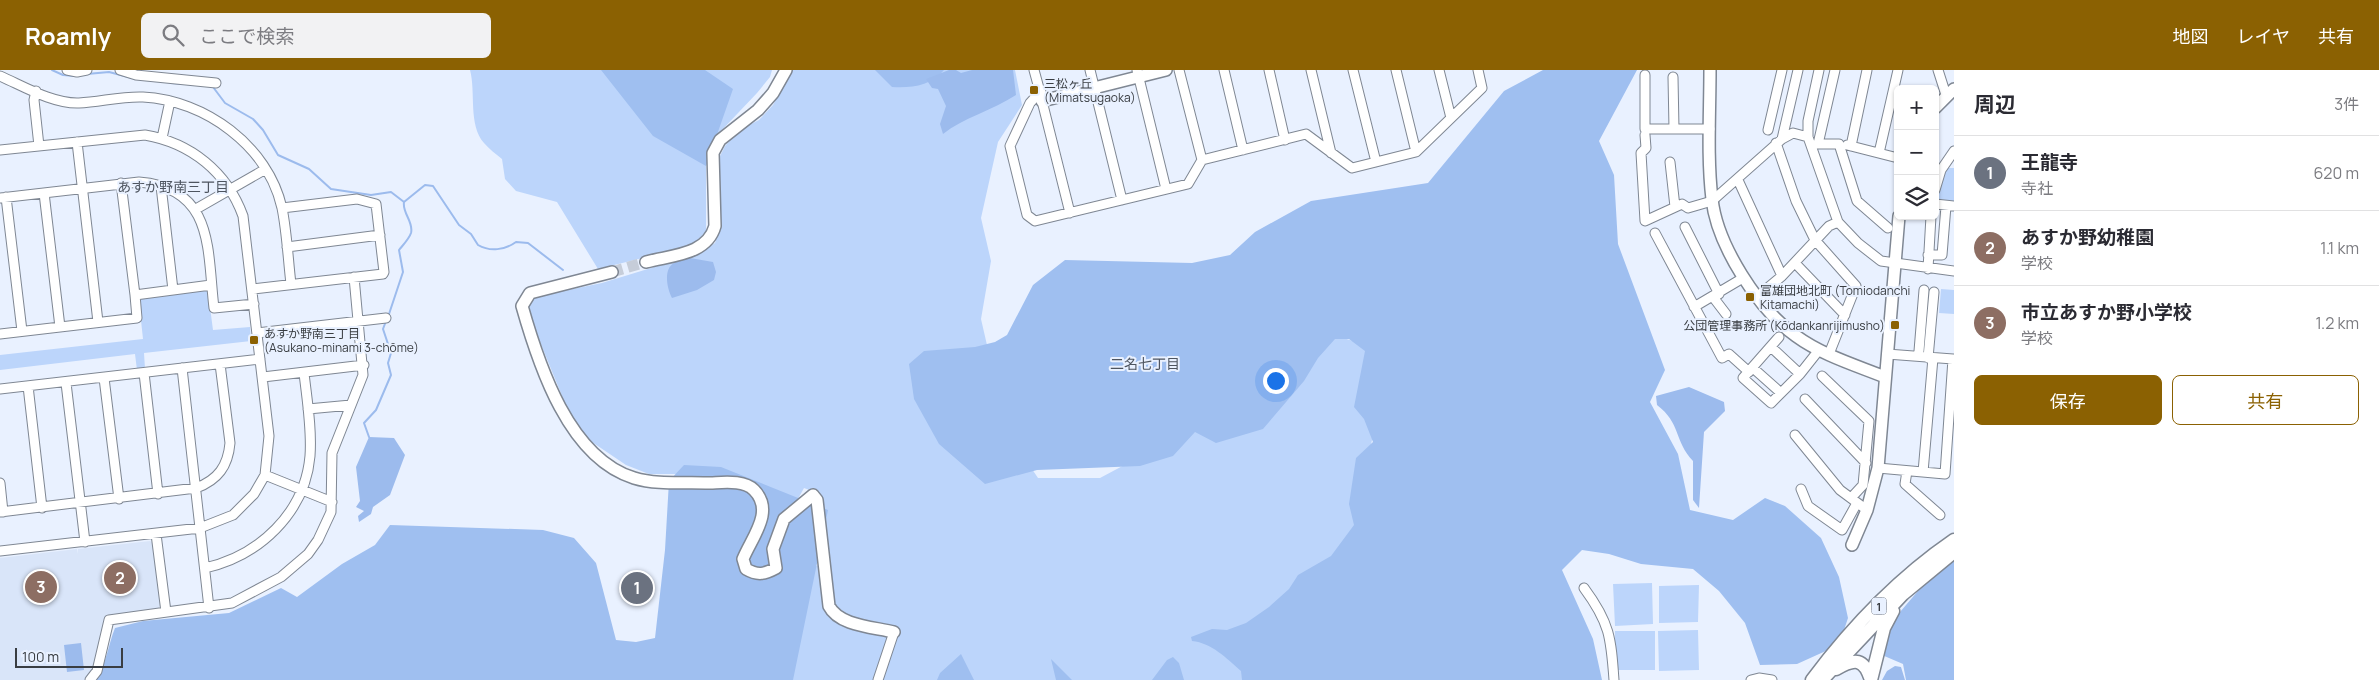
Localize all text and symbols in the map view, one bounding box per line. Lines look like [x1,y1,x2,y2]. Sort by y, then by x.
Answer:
search box [141,13,491,58]
text: Roamly [25,19,111,52]
icon: search [159,21,187,49]
text: ここで検索 [199,23,294,49]
text: 地図 [2173,24,2209,48]
text: レイヤ [2237,24,2290,48]
text: 共有 [2318,24,2354,48]
place label: 三松ヶ丘 (Mimatsugaoka) [1044,75,1136,106]
marker: 三松ヶ丘 (Mimatsugaoka) [1028,84,1040,96]
map controls [1894,85,1939,220]
button: + [1894,85,1939,130]
text: 周辺 [1974,90,2016,118]
text: 3件 [2334,93,2359,115]
button: − [1894,130,1939,175]
text: 王龍寺 [2021,149,2078,175]
text: 1 [1986,162,1994,184]
text: 620 m [2313,162,2359,184]
button: layers [1894,175,1939,220]
district label: あすか野南三丁目 [117,177,229,196]
text: 寺社 [2021,177,2053,199]
text: あすか野幼稚園 [2021,224,2154,250]
text: 2 [1985,237,1995,259]
text: 1.1 km [2320,237,2359,259]
text: 学校 [2021,252,2053,274]
place label: 富雄団地北町 (Tomiodanchi Kitamachi) [1760,282,1910,313]
marker: 富雄団地北町 (Tomiodanchi Kitamachi) [1744,291,1756,303]
text: 市立あすか野小学校 [2021,299,2192,325]
text: 3 [1985,312,1995,334]
text: 1.2 km [2316,312,2359,334]
place label: 公団管理事務所 (Kōdankanrijimusho) [1683,317,1885,334]
marker: 公団管理事務所 (Kōdankanrijimusho) [1889,319,1901,331]
place label: あすか野南三丁目 (Asukano-minami 3-chōme) [264,325,419,356]
text: 学校 [2021,327,2053,349]
marker: あすか野南三丁目 (Asukano-minami 3-chōme) [248,334,260,346]
district label: 二名七丁目 [1110,354,1180,373]
your location [1263,368,1289,394]
button: 保存 [1974,375,2162,425]
button: 共有 [2172,375,2359,425]
pin: 2 [104,559,136,597]
pin: 3 [25,568,57,606]
pin: 1 [621,569,653,607]
road number: 1 [1872,598,1886,614]
scale bar [15,645,122,668]
text: 100 m [22,647,59,666]

